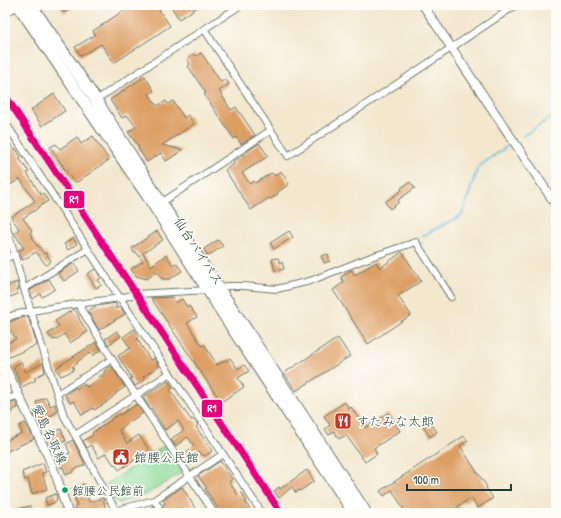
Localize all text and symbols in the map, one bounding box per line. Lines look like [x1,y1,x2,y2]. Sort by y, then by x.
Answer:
line badge: R1 [63,190,85,209]
text: R1 [70,192,79,206]
street label: 仙台バイパス [170,213,228,289]
line badge: R1 [201,399,223,418]
street label: 愛島名取線 [28,401,72,468]
text: R1 [208,401,217,415]
restaurant icon: すたみな太郎 [333,411,353,431]
place label: すたみな太郎 [356,412,434,430]
public building icon: 館腰公民館 [111,447,131,467]
place label: 館腰公民館 [134,448,199,466]
scale bar [407,466,511,492]
text: 100 m [413,471,439,488]
place label: 館腰公民館前 [72,482,144,499]
marker: 館腰公民館前 [60,485,70,495]

